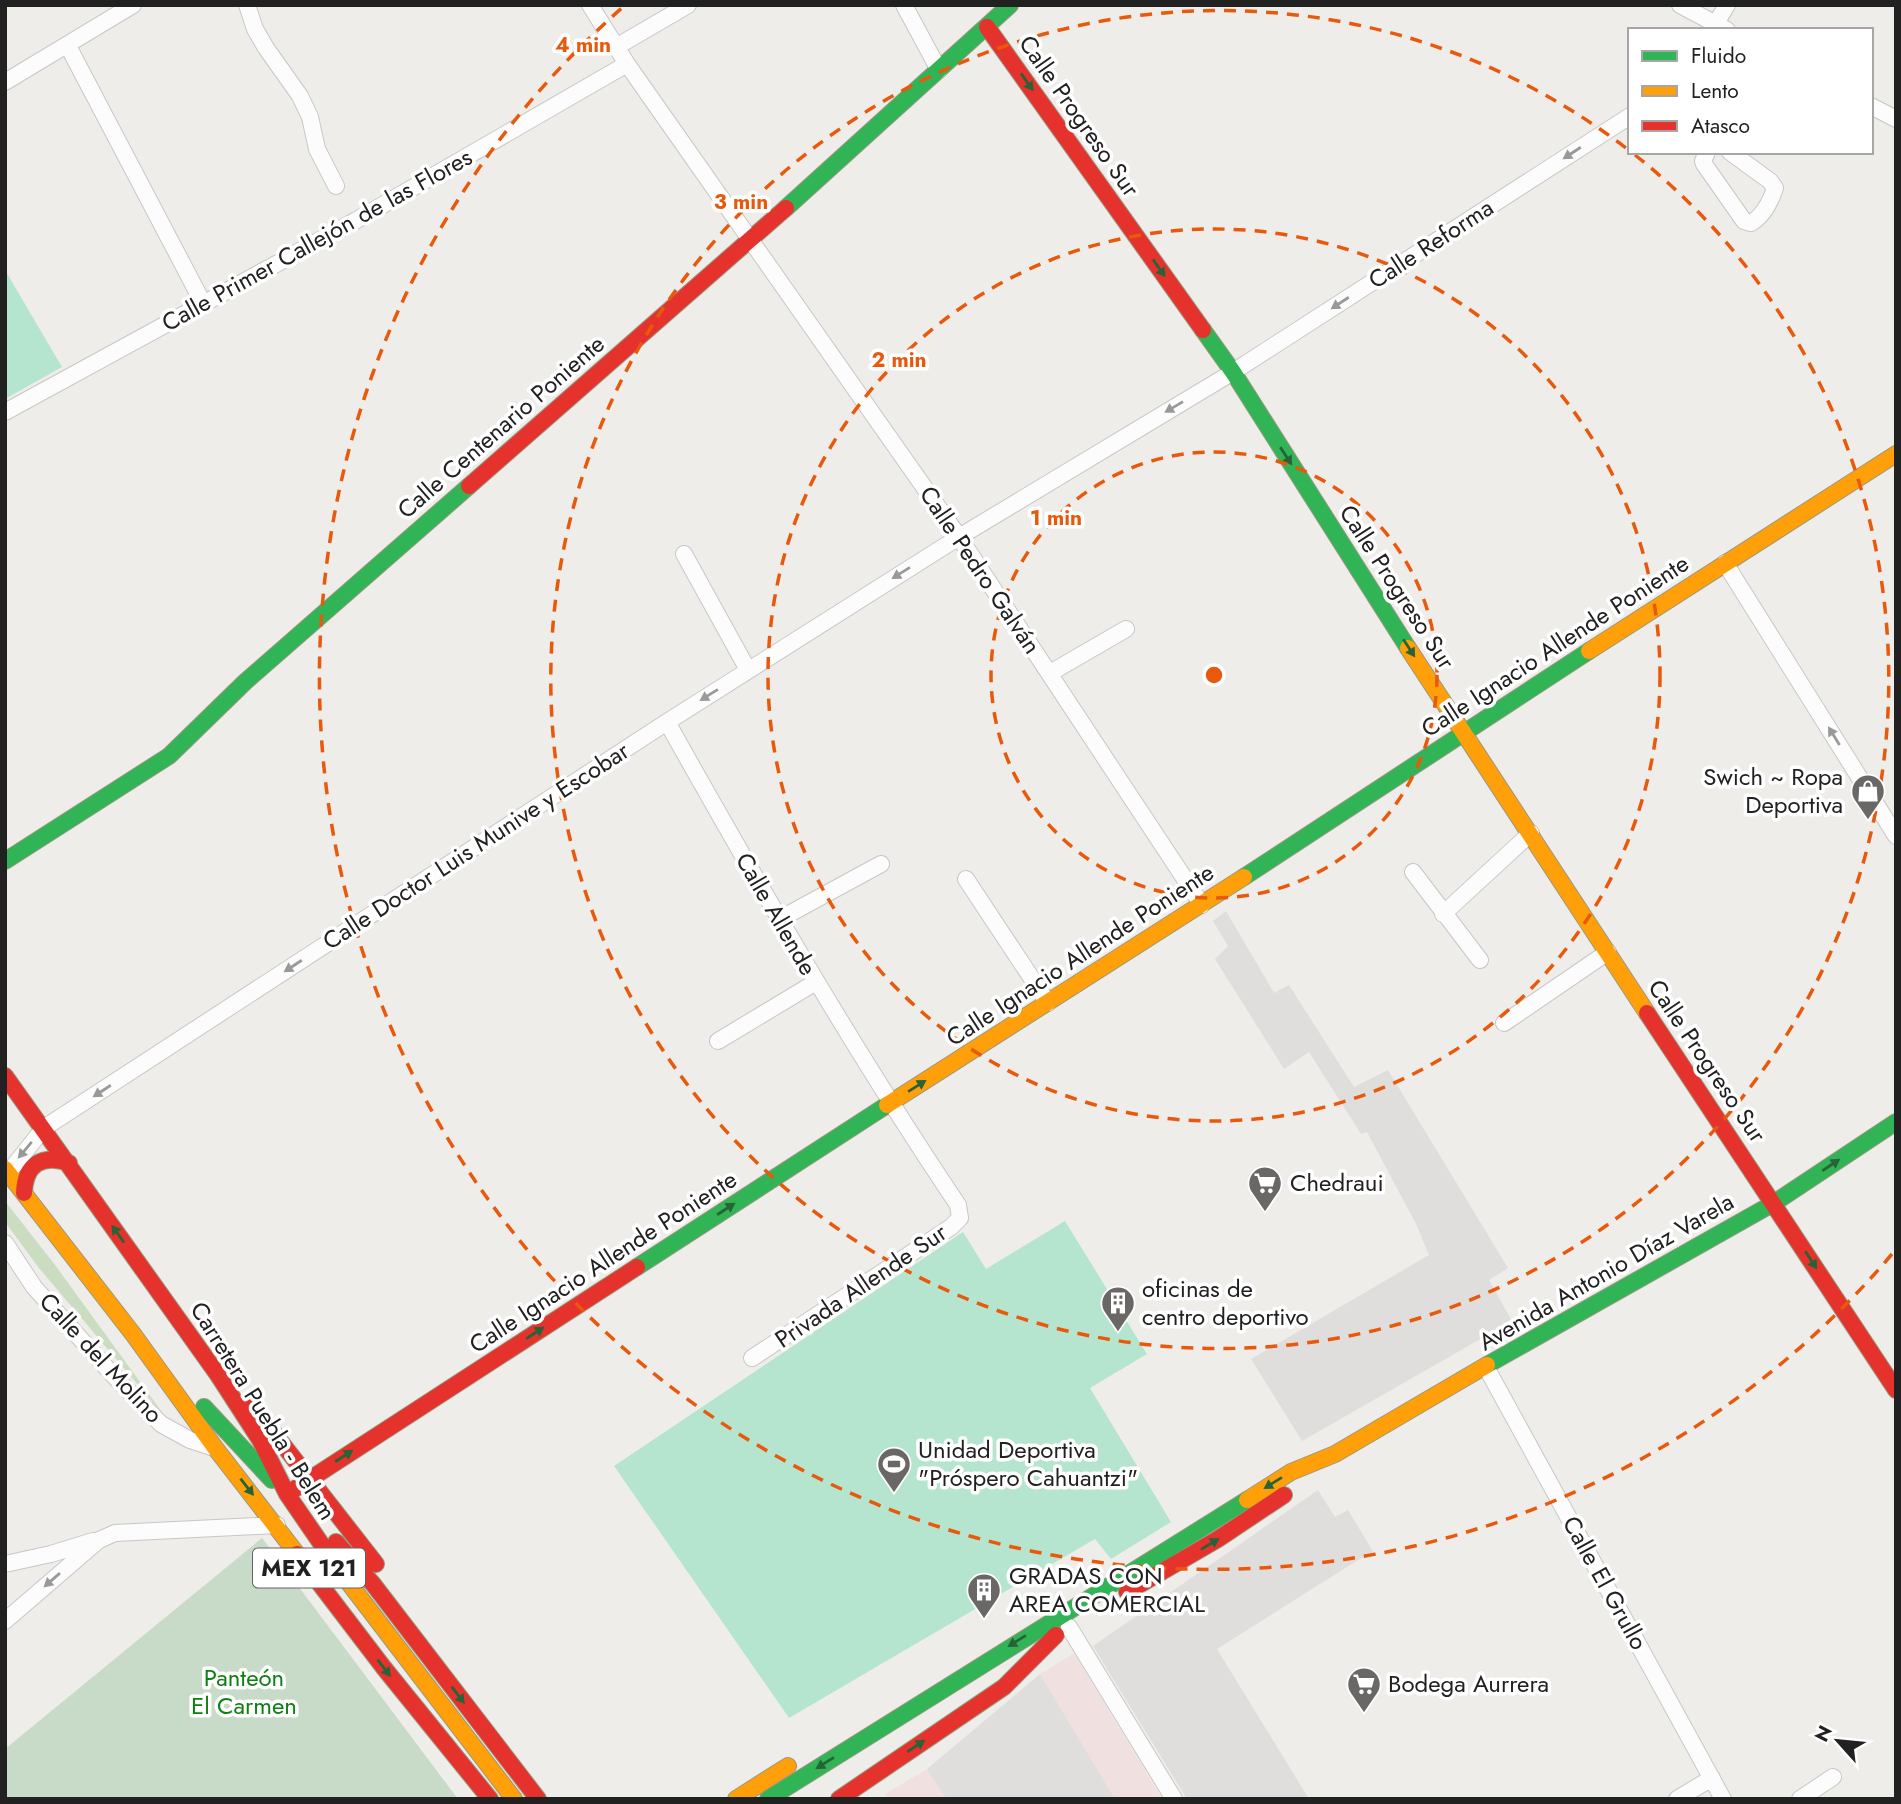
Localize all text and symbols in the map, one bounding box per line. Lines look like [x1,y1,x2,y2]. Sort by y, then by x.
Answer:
street label: Calle Progreso Sur [1011,28,1149,204]
legend [1628,28,1873,154]
text: 4 min [555,30,611,60]
text: Fluido [1691,41,1746,71]
one-way arrow [1020,73,1034,91]
text: Lento [1691,76,1739,106]
text: Atasco [1691,111,1750,141]
street label: Calle Primer Callejón de las Flores [155,139,478,340]
one-way arrow [1563,146,1582,159]
text: 3 min [714,187,768,217]
street label: Calle Reforma [1361,190,1500,297]
one-way arrow [1151,259,1165,277]
one-way arrow [1330,296,1350,309]
street label: Calle Centenario Poniente [389,327,612,527]
text: 2 min [871,345,927,375]
one-way arrow [1165,401,1184,414]
one-way arrow [1280,446,1293,466]
street label: Calle Pedro Galván [911,479,1050,661]
street label: Calle Progreso Sur [1331,497,1464,677]
text: 1 min [1030,503,1082,533]
street label: Calle Ignacio Allende Poniente [1414,546,1695,745]
one-way arrow [891,567,911,580]
one-way arrow [1402,638,1415,657]
centre of rings [1202,663,1226,687]
one-way arrow [699,689,719,702]
one-way arrow [1827,727,1840,746]
street label: Calle Doctor Luis Munive y Escobar [316,733,636,958]
place label: Swich ~ Ropa Deportiva [1703,759,1843,822]
shop icon: Swich ~ Ropa Deportiva [1849,772,1887,821]
street label: Calle Allende [727,846,826,982]
street label: Calle Ignacio Allende Poniente [939,855,1220,1054]
one-way arrow [283,960,302,973]
street label: Calle Progreso Sur [1640,972,1776,1150]
one-way arrow [908,1079,927,1092]
one-way arrow [92,1084,112,1097]
one-way arrow [18,1141,33,1158]
one-way arrow [1822,1158,1840,1172]
street label: Calle Ignacio Allende Poniente [462,1162,743,1361]
supermarket icon: Chedraui [1246,1164,1284,1213]
place label: Chedraui [1290,1165,1384,1200]
street label: Avenida Antonio Díaz Varela [1472,1184,1740,1359]
one-way arrow [717,1203,736,1216]
street label: Privada Allende Sur [768,1215,954,1356]
one-way arrow [111,1225,125,1243]
one-way arrow [1805,1250,1818,1270]
place label: oficinas de centro deportivo [1142,1271,1309,1334]
building icon: oficinas de centro deportivo [1099,1284,1137,1333]
street label: Calle del Molino [31,1285,171,1431]
street label: Carretera Puebla - Belem [182,1295,345,1527]
one-way arrow [526,1326,545,1339]
place label: Unidad Deportiva "Próspero Cahuantzi" [918,1432,1138,1495]
sports icon: Unidad Deportiva "Próspero Cahuantzi" [875,1445,913,1494]
one-way arrow [335,1449,353,1463]
one-way arrow [1263,1476,1283,1489]
one-way arrow [239,1477,254,1495]
street label: Calle El Grullo [1554,1510,1657,1656]
one-way arrow [1200,1537,1219,1550]
road number: MEX 121 [253,1548,365,1588]
place label: GRADAS CON AREA COMERCIAL [1009,1558,1205,1621]
building icon: GRADAS CON AREA COMERCIAL [965,1571,1003,1620]
one-way arrow [43,1572,61,1588]
one-way arrow [1007,1635,1027,1648]
one-way arrow [377,1659,391,1677]
park label: Panteón El Carmen [191,1660,297,1723]
supermarket icon: Bodega Aurrera [1345,1665,1383,1714]
place label: Bodega Aurrera [1388,1666,1549,1701]
one-way arrow [451,1686,465,1704]
north arrow [1803,1706,1873,1776]
text: N [1808,1721,1839,1746]
one-way arrow [906,1740,926,1753]
one-way arrow [815,1756,834,1769]

